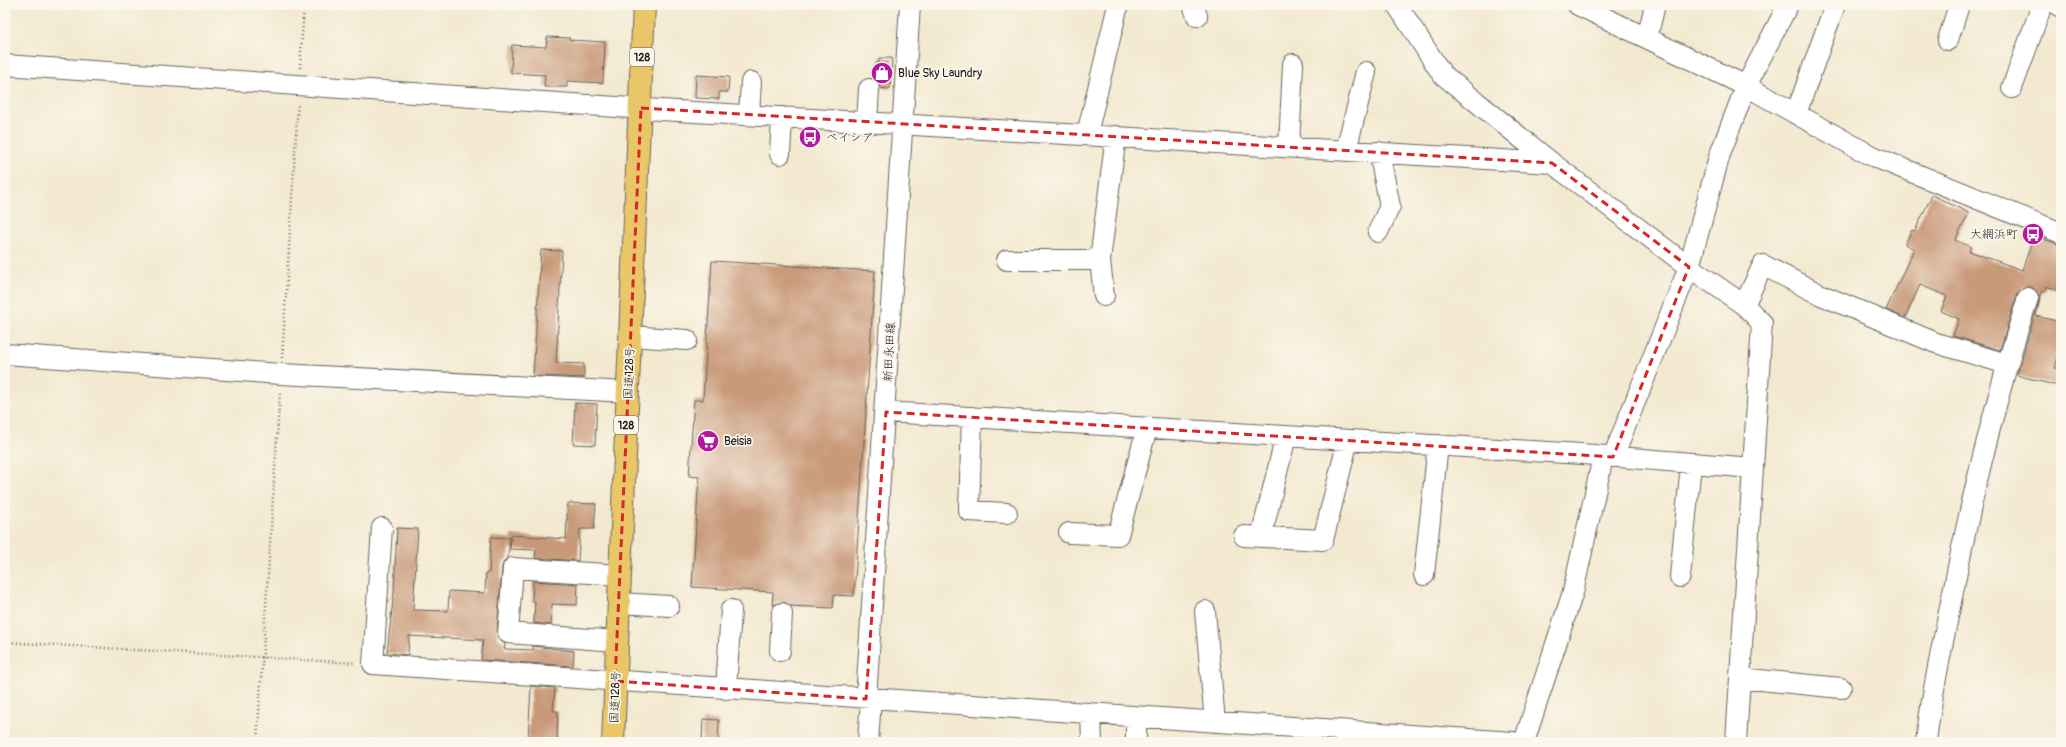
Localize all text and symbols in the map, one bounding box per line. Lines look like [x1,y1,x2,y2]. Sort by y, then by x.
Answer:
road number: 128 [630,48,654,66]
shop icon: Blue Sky Laundry [869,60,895,86]
place label: Blue Sky Laundry [898,66,982,81]
bus stop icon: ベイシア [797,124,823,150]
place label: ベイシア [826,130,874,145]
bus stop icon: 大網浜町 [2020,221,2046,247]
place label: 大網浜町 [1970,227,2018,242]
street label: 新田永田線 [880,322,899,382]
street label: 国道128号 [621,346,638,400]
road number: 128 [614,416,638,434]
supermarket icon: Beisia [695,428,721,454]
place label: Beisia [724,434,752,449]
street label: 国道128号 [607,670,624,724]

